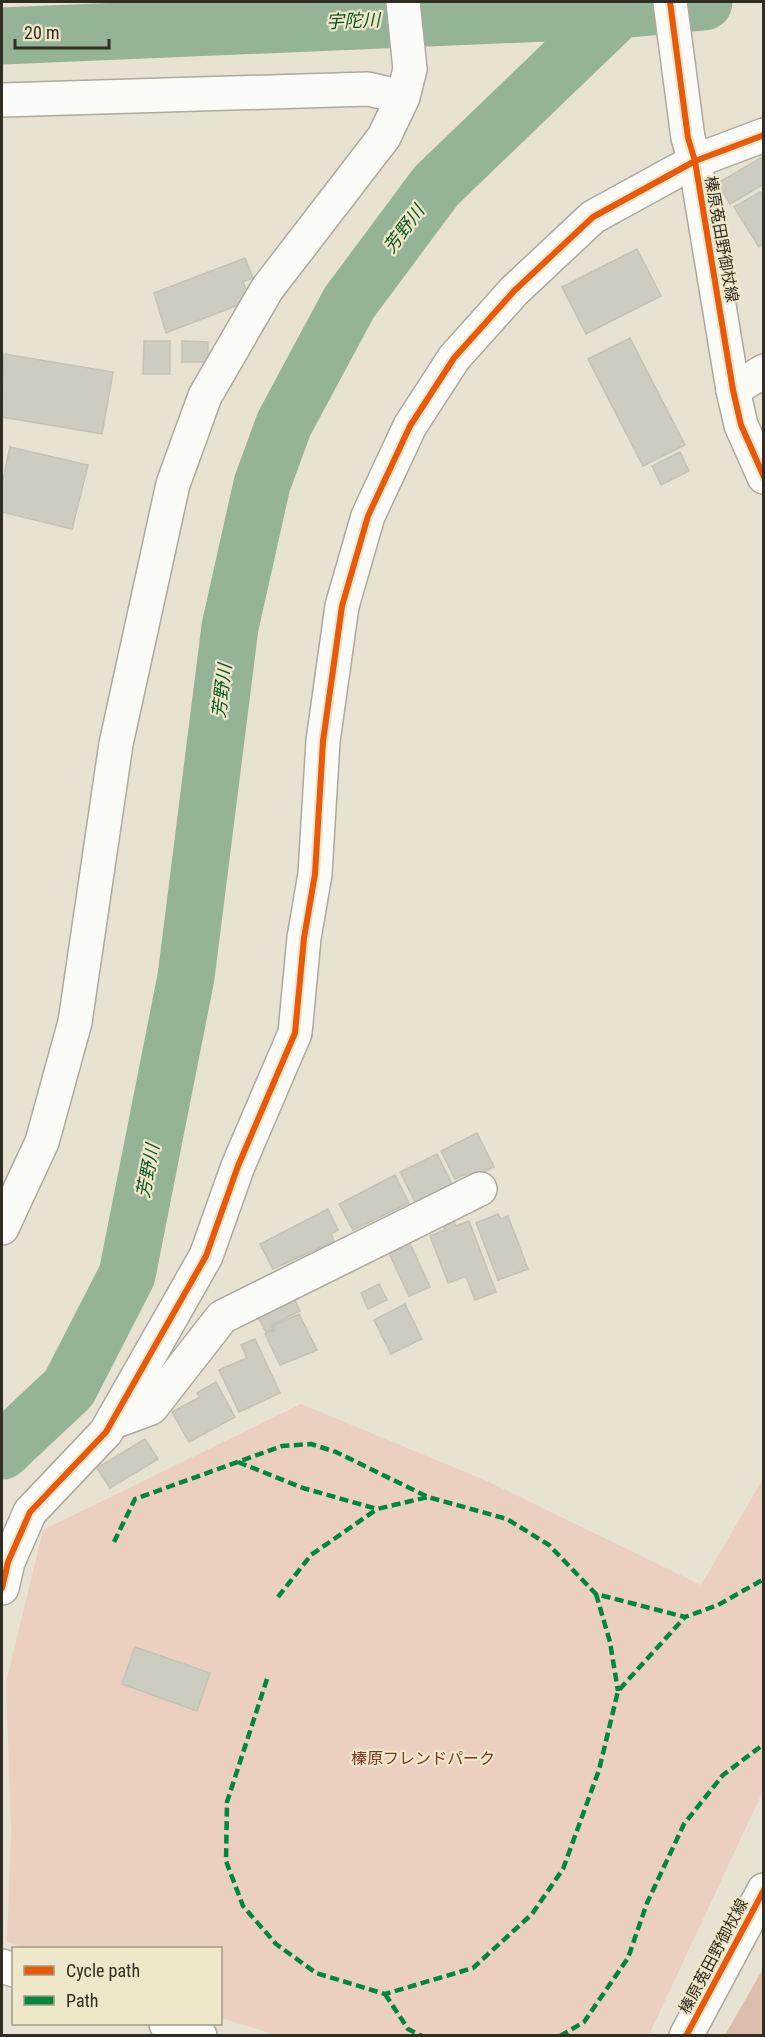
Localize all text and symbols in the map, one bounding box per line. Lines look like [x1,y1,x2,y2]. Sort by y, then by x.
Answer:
water label: 宇陀川 [326,9,382,32]
scale bar [15,12,110,50]
text: 20 m [24,22,59,43]
street label: 榛原菟田野御杖線 [701,174,742,304]
water label: 芳野川 [379,199,429,257]
water label: 芳野川 [208,661,235,719]
water label: 芳野川 [132,1140,163,1199]
park label: 榛原フレンドパーク [351,1749,495,1768]
street label: 榛原菟田野御杖線 [675,1895,752,2017]
legend [12,1947,222,2025]
text: Cycle path [66,1960,140,1981]
text: Path [66,1990,99,2011]

